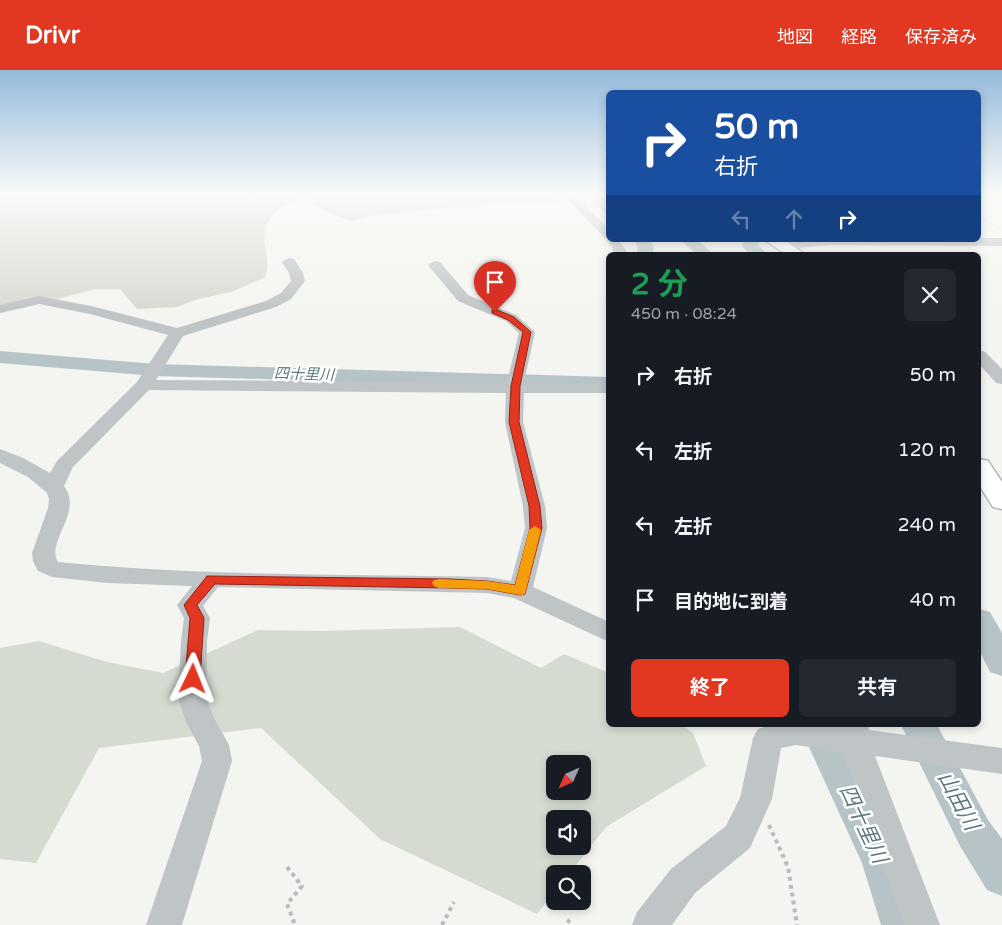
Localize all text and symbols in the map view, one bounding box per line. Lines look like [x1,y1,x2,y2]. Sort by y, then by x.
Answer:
text: Drivr [25,21,80,50]
text: 地図 [777,26,813,48]
text: 経路 [841,26,877,48]
text: 保存済み [905,26,977,48]
text: 50 m [714,106,799,148]
icon: right [631,110,696,175]
text: 右折 [714,154,758,180]
icon: left [727,205,755,233]
icon: ahead [780,205,808,233]
icon: right [833,205,861,233]
pin [474,261,516,312]
text: 2 分 [631,266,688,303]
icon: arrive [481,268,509,296]
button: close [904,269,956,321]
text: 450 m · 08:24 [631,304,737,324]
icon: right [631,361,659,389]
water label: 四十里川 [274,364,336,384]
text: 50 m [910,364,956,386]
text: 右折 [674,366,712,388]
icon: left [631,436,659,464]
text: 120 m [898,439,956,461]
text: 左折 [674,441,712,463]
icon: left [631,511,659,539]
text: 240 m [898,514,956,536]
text: 左折 [674,516,712,538]
icon: arrive [631,586,659,614]
text: 40 m [910,589,956,611]
text: 目的地に到着 [674,591,788,613]
position arrow [166,652,218,704]
button: 終了 [631,659,789,717]
button: 共有 [799,659,956,717]
north arrow [546,755,591,800]
map controls [546,755,591,910]
water label: 山田川 [932,767,985,836]
water label: 四十里川 [834,781,893,869]
button: sound [546,810,591,855]
button: search [546,865,591,910]

